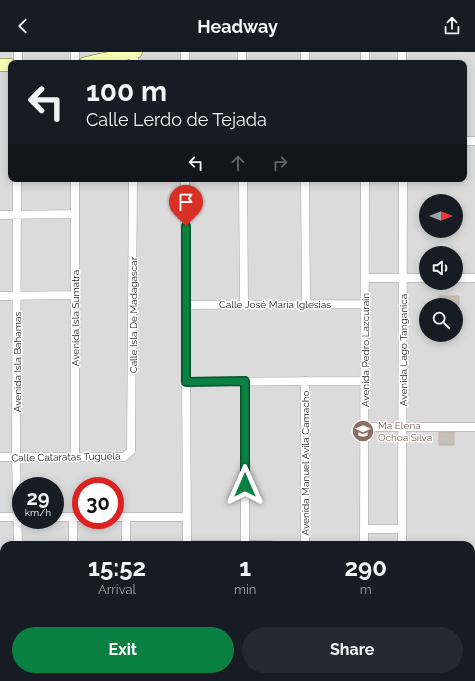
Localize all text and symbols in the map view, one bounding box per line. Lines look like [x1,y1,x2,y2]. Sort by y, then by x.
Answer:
icon: back [12,15,34,37]
icon: share [441,15,463,37]
text: Headway [197,16,278,37]
text: 100 m [86,75,167,108]
icon: left [20,76,72,128]
text: Calle Lerdo de Tejada [86,109,267,130]
icon: left [185,152,207,174]
icon: ahead [227,152,249,174]
icon: right [269,152,291,174]
pin [169,185,203,226]
icon: arrive [175,191,197,213]
north arrow [419,194,463,238]
map controls [419,194,463,342]
button: sound [419,246,463,290]
street label: Calle Isla De Madagascar [128,256,139,373]
street label: Avenida Isla Sumatra [70,270,81,366]
street label: Avenida Pedro Lazcurain [360,293,371,407]
street label: Avenida Lago Tanganica [398,294,409,406]
button: search [419,298,463,342]
street label: Calle José María Iglesias [219,299,331,310]
street label: Avenida Isla Bahamas [12,312,23,412]
street label: Avenida Manuel Avila Camacho [300,390,311,536]
school or university icon: Ma Elena Ochoa Silva [350,418,376,444]
place label: Ma Elena Ochoa Silva [378,420,432,443]
street label: Calle Cataratas Tuguela [11,451,121,463]
position arrow [224,464,266,506]
speed limit sign: 30 [72,477,124,529]
text: 29 [26,486,50,510]
text: km/h [25,507,51,518]
text: 15:52 [88,553,146,582]
text: 1 [239,553,251,582]
text: 290 [344,553,387,582]
text: Arrival [98,582,136,597]
text: min [234,582,256,597]
text: m [360,582,372,597]
button: Exit [12,627,234,673]
button: Share [242,627,463,673]

